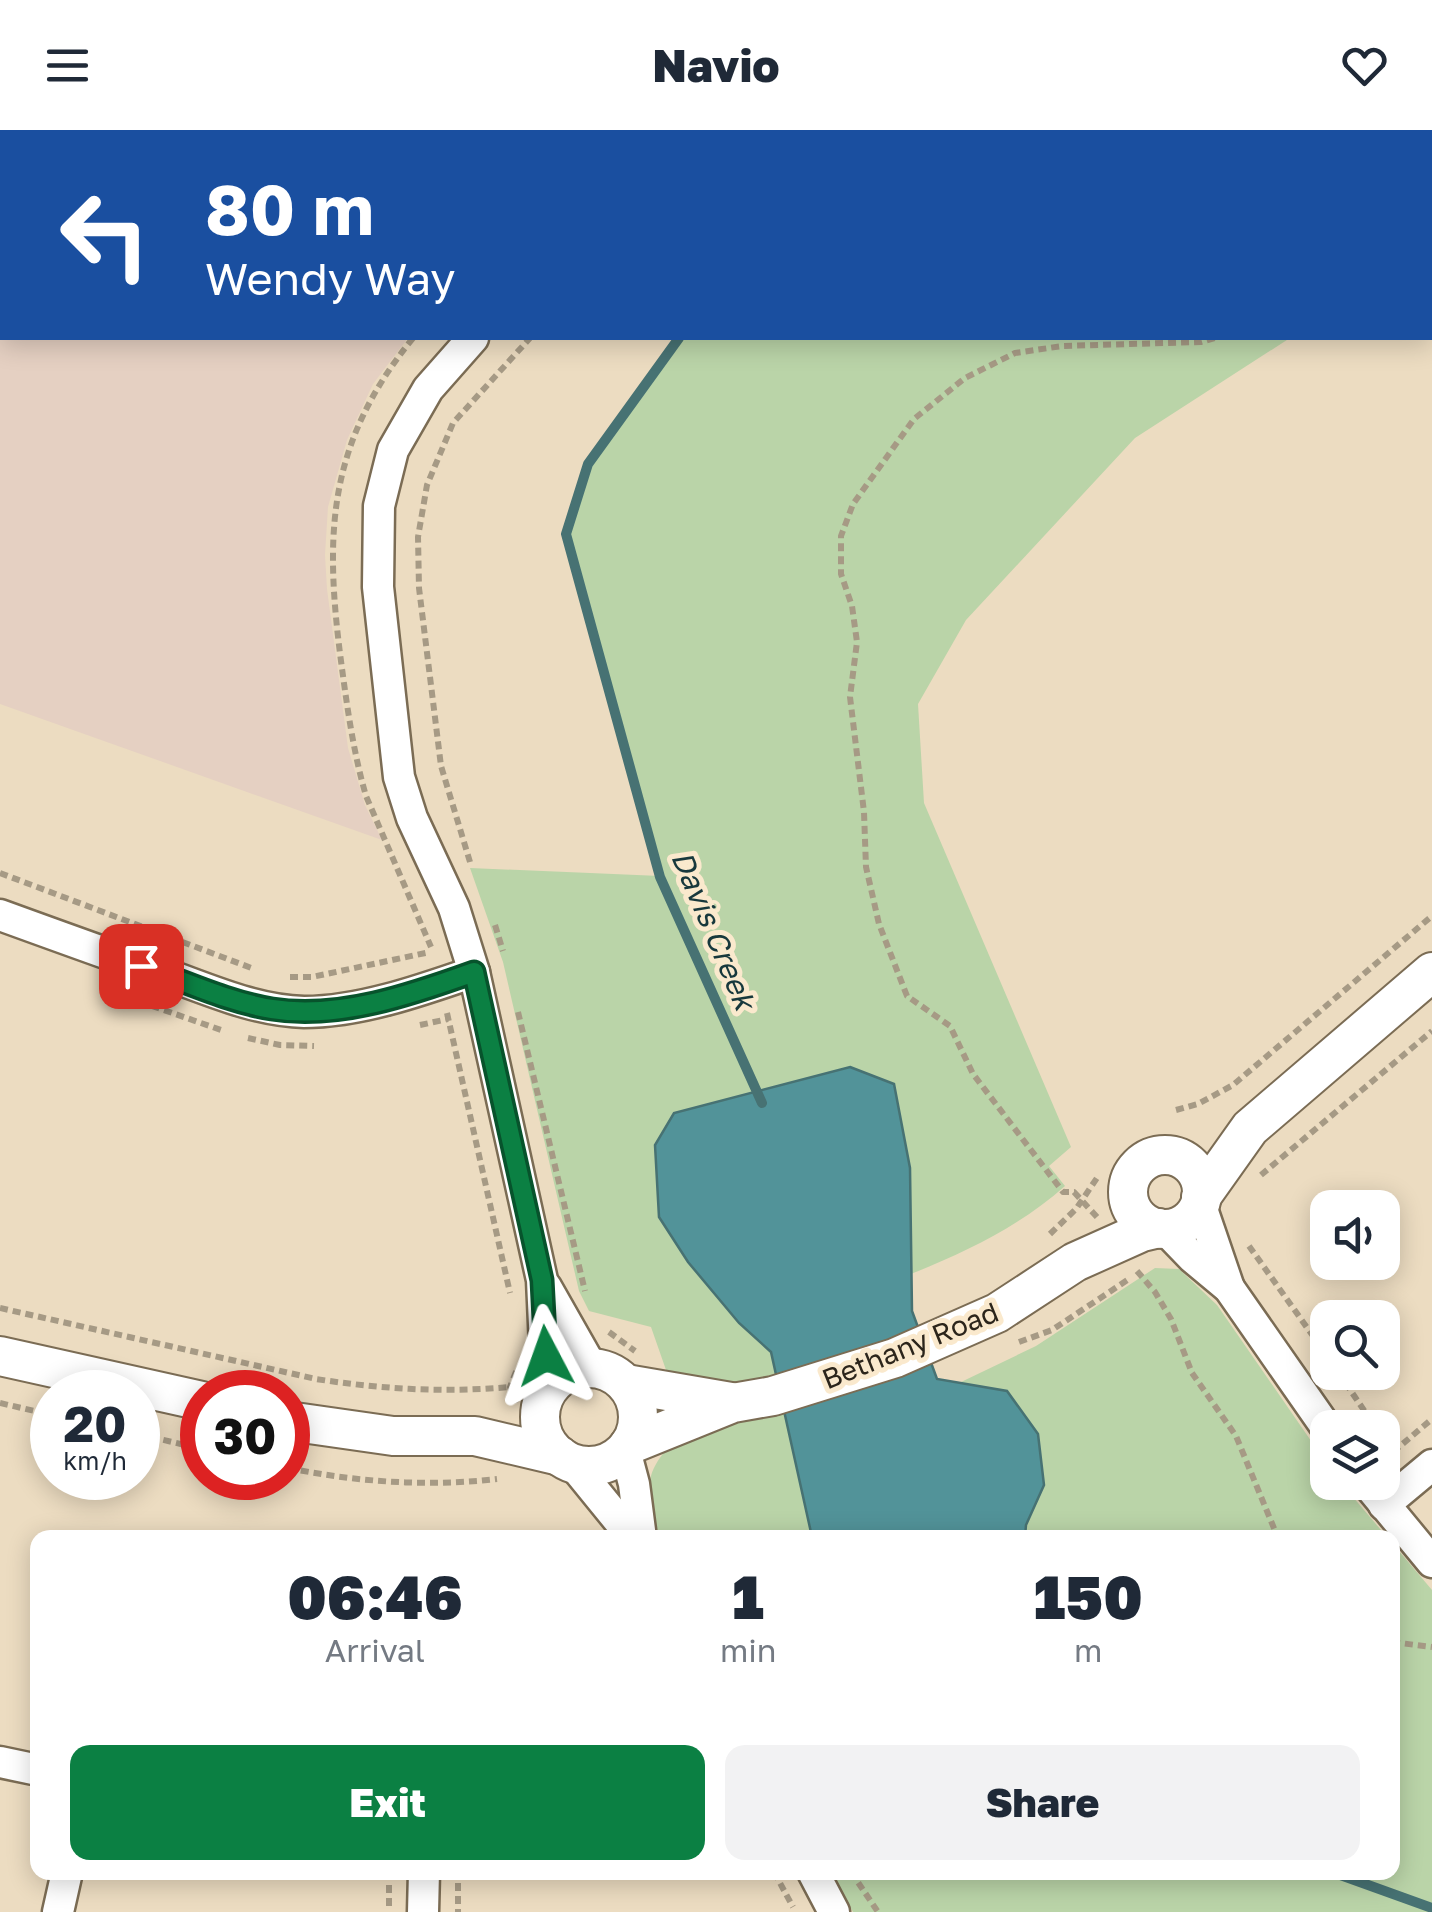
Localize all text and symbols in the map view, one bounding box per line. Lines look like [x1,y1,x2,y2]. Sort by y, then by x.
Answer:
icon: menu [40,38,95,93]
text: Navio [652,38,780,92]
icon: heart [1337,38,1392,93]
text: 80 m [205,166,374,250]
icon: left [40,170,170,300]
text: Wendy Way [205,251,455,305]
water label: Davis Creek [664,845,765,1018]
pin [99,924,184,1009]
icon: arrive [114,939,169,994]
map controls [1310,1190,1400,1500]
button: sound [1310,1190,1400,1280]
street label: Bethany Road [817,1295,1003,1395]
button: search [1310,1300,1400,1390]
position arrow [494,1304,598,1408]
speed limit sign: 30 [180,1370,310,1500]
text: 20 [63,1393,126,1453]
button: layers [1310,1410,1400,1500]
text: km/h [63,1445,127,1476]
text: 06:46 [287,1560,463,1632]
text: 1 [732,1560,764,1632]
text: 150 [1034,1560,1143,1632]
text: Arrival [325,1631,425,1669]
text: min [720,1631,776,1669]
text: m [1074,1631,1102,1669]
button: Exit [70,1745,705,1860]
button: Share [725,1745,1360,1860]

